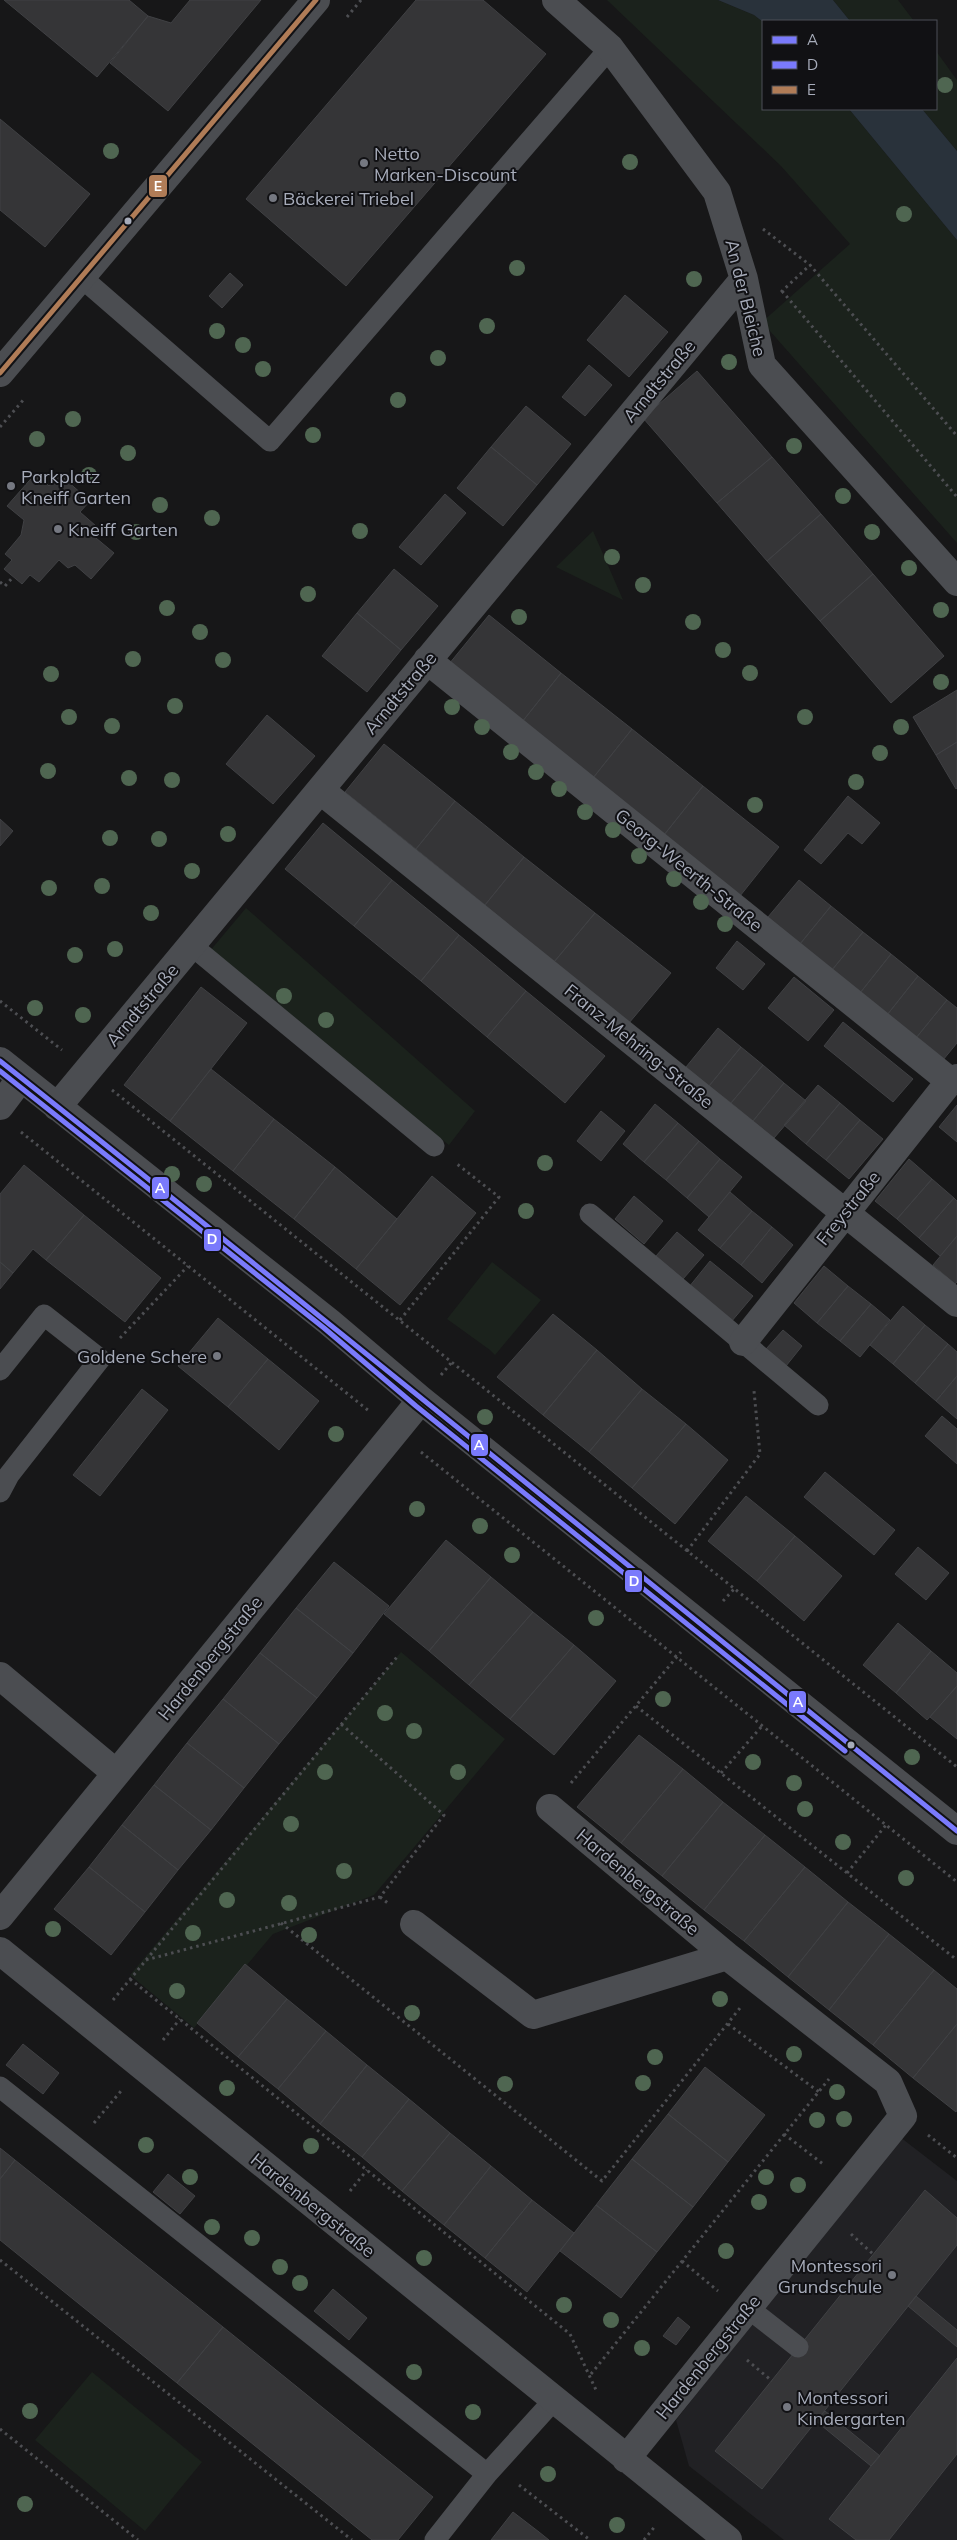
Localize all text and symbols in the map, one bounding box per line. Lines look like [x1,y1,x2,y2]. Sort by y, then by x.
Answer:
legend [762,20,937,110]
text: A [807,30,818,49]
text: D [807,55,818,74]
text: E [807,80,816,99]
place label: Netto Marken-Discount [374,142,517,186]
marker: Netto Marken-Discount [358,157,370,169]
line badge: E [148,174,168,198]
text: E [154,177,162,195]
place label: Bäckerei Triebel [283,187,414,210]
marker: Bäckerei Triebel [267,192,279,204]
unlabelled marker [123,216,133,226]
street label: An der Bleiche [720,237,772,359]
street label: Arndtstraße [618,335,700,427]
place label: Parkplatz Kneiff Garten [21,465,131,509]
marker: Parkplatz Kneiff Garten [5,480,17,492]
place label: Kneiff Garten [68,518,178,541]
marker: Kneiff Garten [52,523,64,535]
street label: Arndtstraße [359,647,441,739]
street label: Georg-Weerth-Straße [611,803,767,937]
street label: Arndtstraße [101,959,183,1051]
street label: Franz-Mehring-Straße [560,979,718,1113]
street label: Freystraße [811,1166,885,1250]
line badge: A [151,1176,170,1200]
text: A [155,1179,166,1197]
line badge: D [203,1228,222,1252]
text: D [207,1230,217,1248]
place label: Goldene Schere [77,1345,207,1368]
marker: Goldene Schere [211,1350,223,1362]
line badge: A [470,1433,489,1457]
text: A [474,1436,485,1454]
line badge: D [624,1569,643,1593]
text: D [629,1572,639,1590]
street label: Hardenbergstraße [153,1591,267,1725]
line badge: A [788,1690,807,1714]
text: A [793,1693,804,1711]
unlabelled marker [846,1740,856,1750]
street label: Hardenbergstraße [572,1824,704,1940]
street label: Hardenbergstraße [246,2148,380,2262]
place label: Montessori Grundschule [778,2254,882,2298]
marker: Montessori Grundschule [886,2269,898,2281]
street label: Hardenbergstraße [651,2290,765,2424]
place label: Montessori Kindergarten [797,2386,905,2430]
marker: Montessori Kindergarten [781,2401,793,2413]

